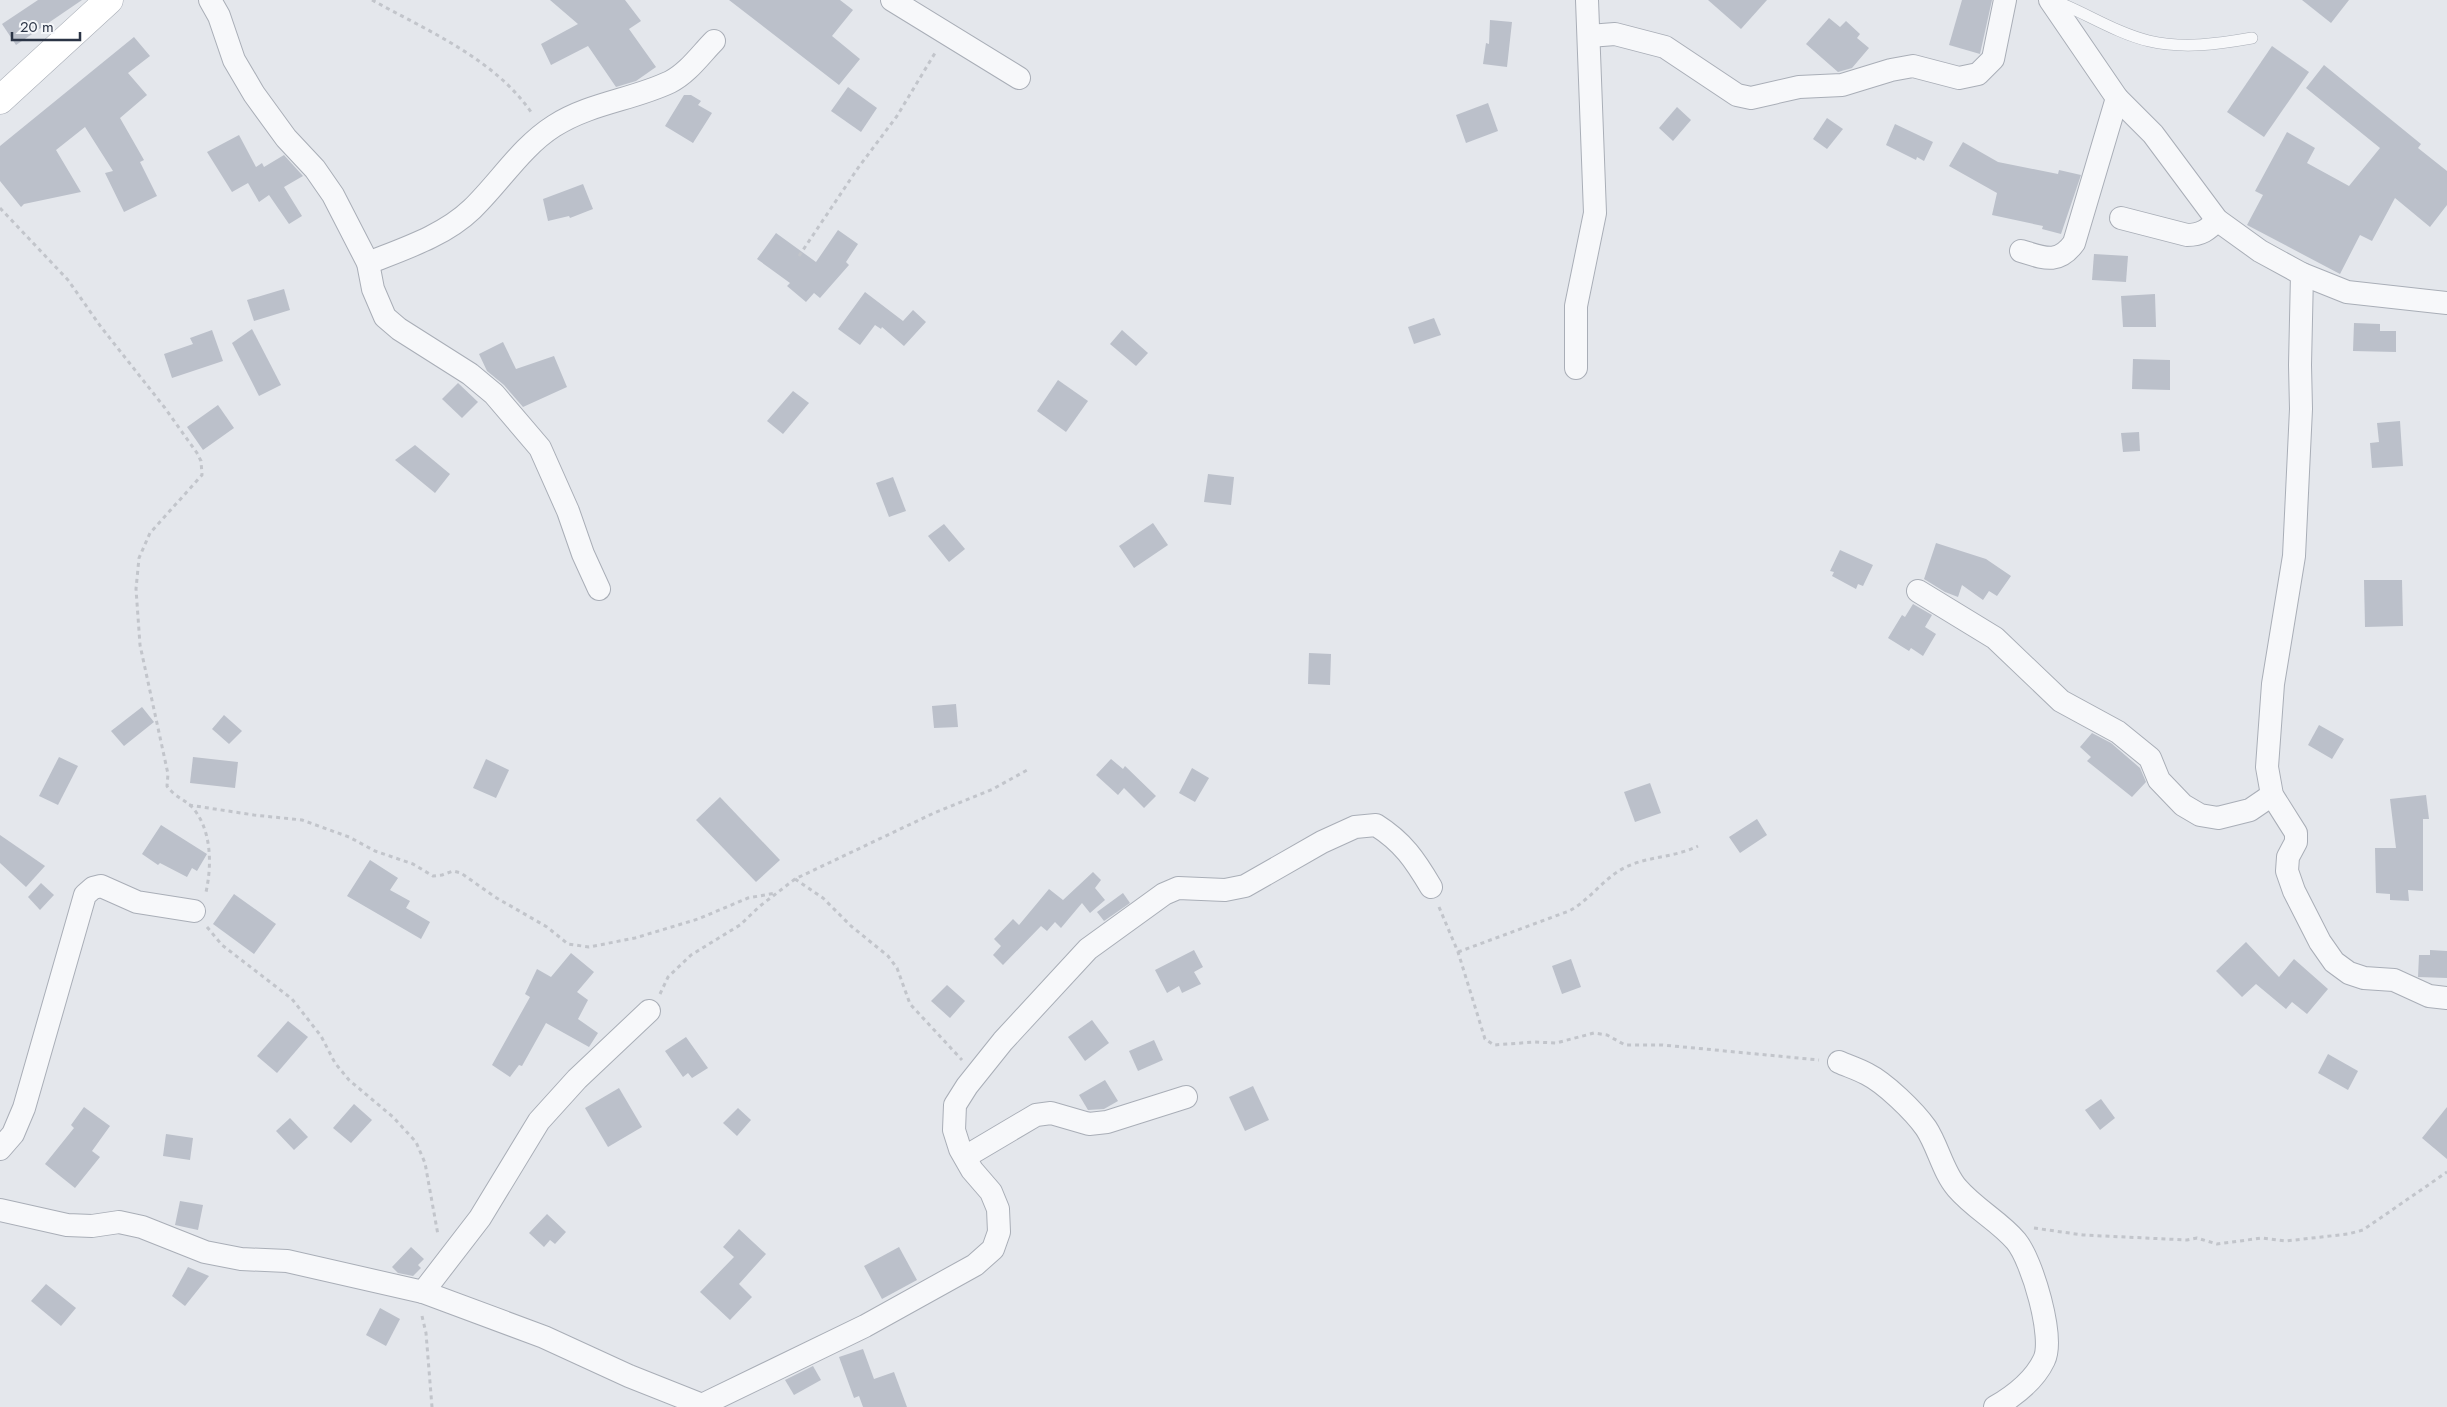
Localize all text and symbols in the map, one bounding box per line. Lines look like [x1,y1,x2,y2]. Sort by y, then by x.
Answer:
scale bar [12,10,80,42]
text: 20 m [20,16,54,38]

